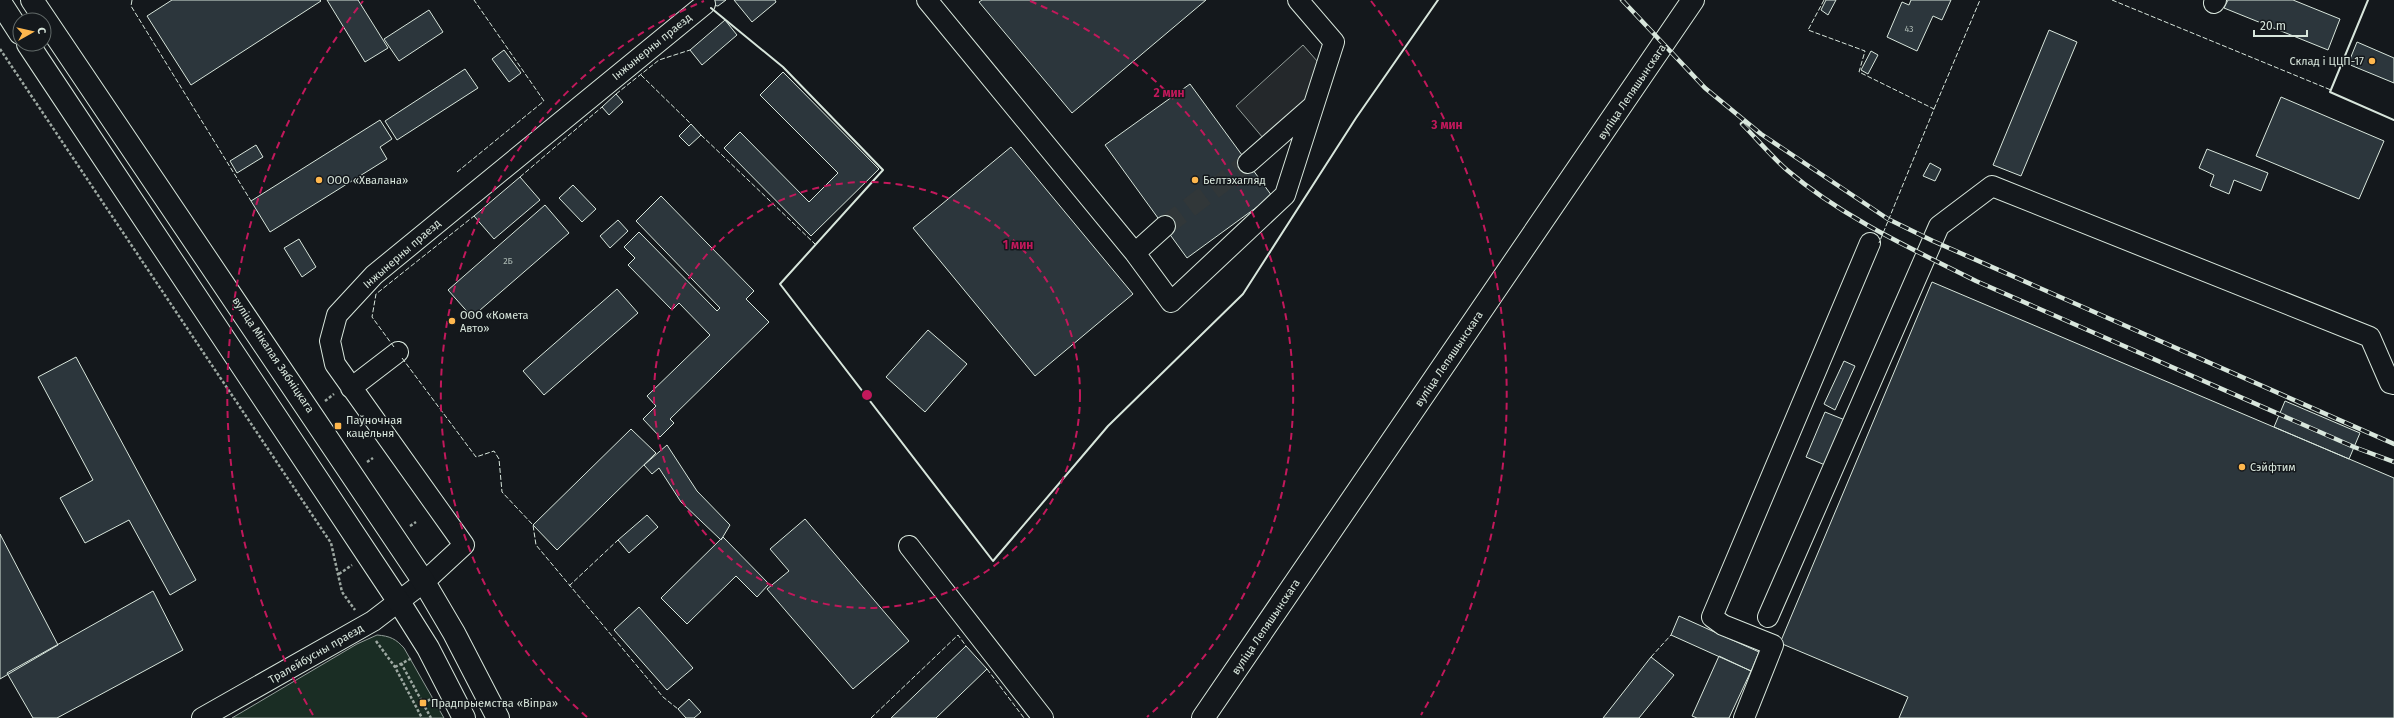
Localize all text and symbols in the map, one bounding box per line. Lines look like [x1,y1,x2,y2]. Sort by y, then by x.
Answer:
street label: Інжынерны праезд [610,11,694,83]
north arrow [12,12,52,52]
scale bar [2254,12,2307,38]
text: 20 m [2260,19,2286,33]
house number: 43 [1904,24,1914,34]
text: С [35,27,48,35]
street label: вуліца Лепяшынскага [1595,42,1669,142]
place label: Склад і ЦЦП-17 [2290,55,2364,68]
marker: Склад і ЦЦП-17 [2367,56,2377,66]
text: 2 мин [1153,86,1185,100]
text: 3 мин [1430,118,1463,132]
place label: ООО «Хвалана» [327,174,408,187]
place label: Белтэхагляд [1203,174,1266,187]
marker: ООО «Хвалана» [314,175,324,185]
marker: Белтэхагляд [1190,175,1200,185]
street label: Інжынерны праезд [361,217,443,291]
text: 1 мин [1003,238,1033,252]
house number: 2Б [503,256,513,266]
street label: вуліца Мікалая Зябніцкага [229,295,317,415]
place label: ООО «Комета Авто» [460,309,528,335]
street label: вуліца Лепяшынскага [1412,309,1486,409]
marker: ООО «Комета Авто» [447,316,457,326]
centre of rings [860,388,874,402]
place label: Паўночная кацельня [346,414,402,440]
marker: Паўночная кацельня [333,421,343,431]
place label: Сэйфтим [2250,461,2296,474]
marker: Сэйфтим [2237,462,2247,472]
street label: вуліца Лепяшынскага [1229,577,1303,677]
street label: Тралейбусны праезд [266,621,366,687]
place label: Прадпрыемства «Віпра» [431,697,558,710]
marker: Прадпрыемства «Віпра» [418,698,428,708]

